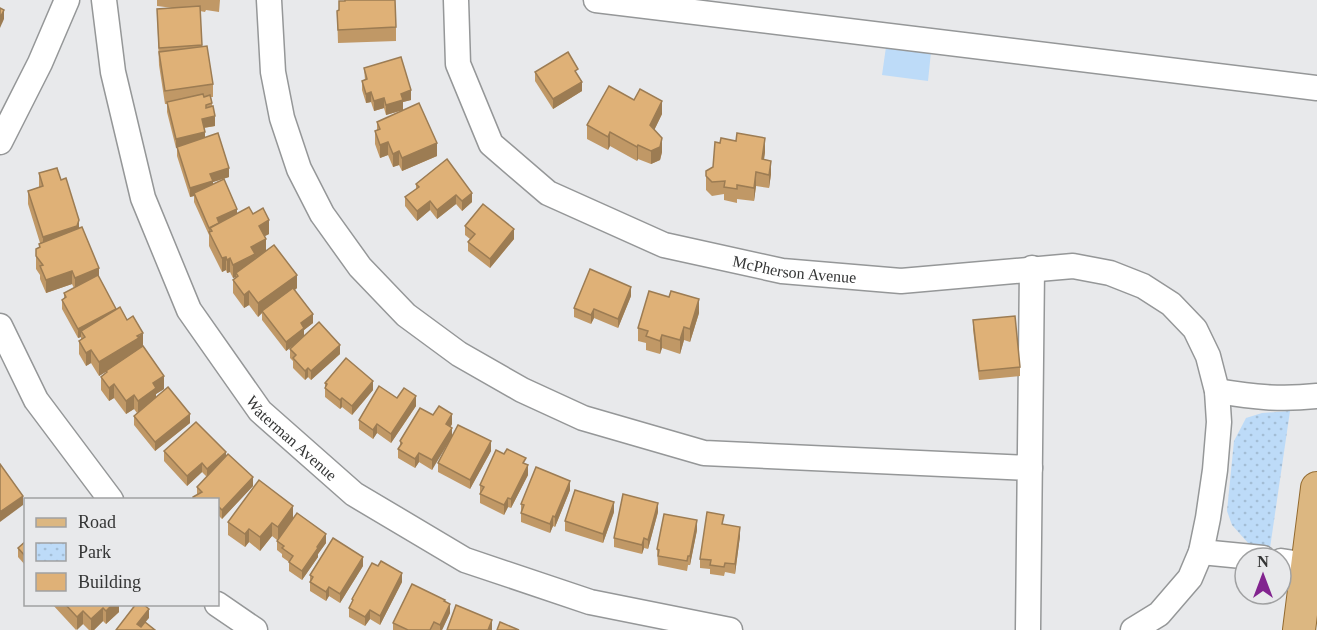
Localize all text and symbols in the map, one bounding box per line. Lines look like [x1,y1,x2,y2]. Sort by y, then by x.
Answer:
street label: McPherson Avenue [731,252,857,286]
street label: Waterman Avenue [243,392,341,484]
legend [24,498,219,606]
text: Road [78,512,116,532]
text: Park [78,542,111,562]
north arrow [1233,546,1293,606]
text: N [1257,553,1269,570]
text: Building [78,572,141,592]

